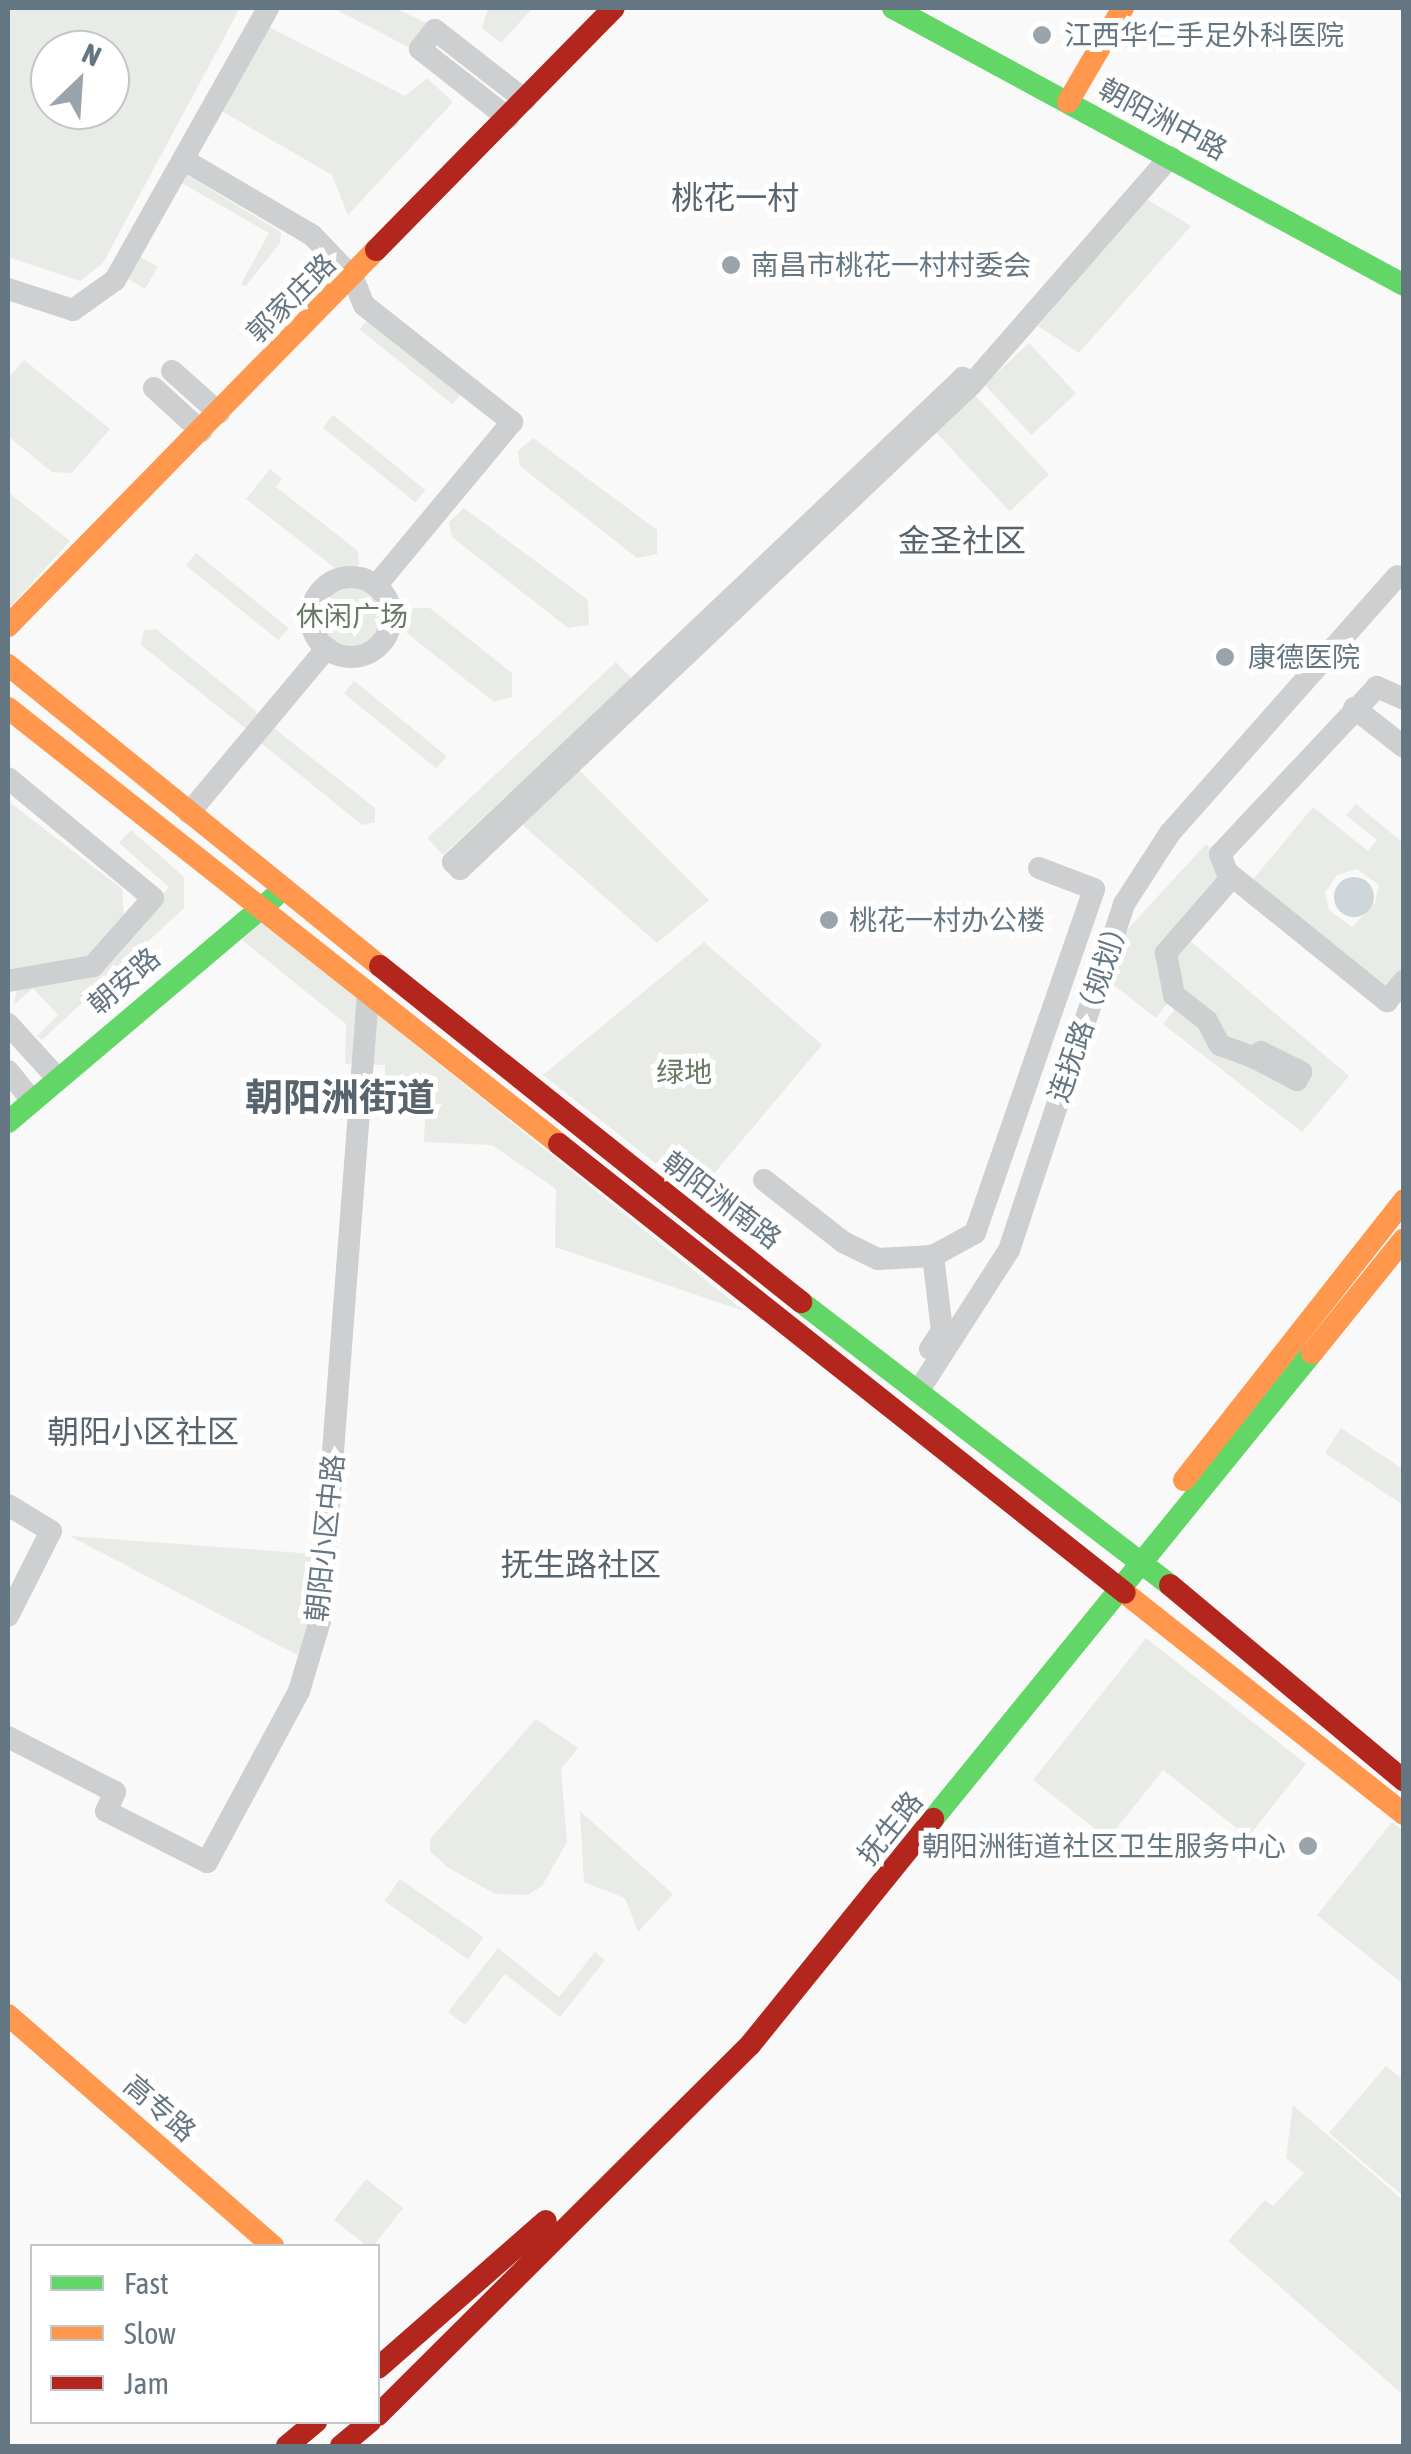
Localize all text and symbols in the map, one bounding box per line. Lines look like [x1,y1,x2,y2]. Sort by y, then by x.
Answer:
place label: 江西华仁手足外科医院 [1064,18,1344,52]
marker: 江西华仁手足外科医院 [1029,22,1055,48]
north arrow [30,30,130,130]
text: N [78,37,106,73]
street label: 朝阳洲中路 [1093,71,1233,167]
district label: 桃花一村 [671,179,799,217]
street label: 郭家庄路 [240,247,342,349]
place label: 南昌市桃花一村村委会 [751,248,1031,282]
marker: 南昌市桃花一村村委会 [720,254,742,276]
district label: 金圣社区 [898,522,1026,560]
park label: 休闲广场 [296,599,408,633]
place label: 康德医院 [1248,640,1360,674]
marker: 康德医院 [1212,644,1238,670]
place label: 桃花一村办公楼 [849,903,1045,937]
marker: 桃花一村办公楼 [818,909,840,931]
street label: 连抚路（规划） [1041,910,1137,1106]
street label: 朝安路 [81,941,167,1021]
park label: 绿地 [656,1055,712,1089]
district label: 朝阳洲街道 [245,1075,435,1121]
street label: 朝阳洲南路 [656,1144,788,1256]
district label: 朝阳小区社区 [47,1413,239,1451]
street label: 朝阳小区中路 [300,1453,350,1623]
district label: 抚生路社区 [501,1546,661,1584]
street label: 抚生路 [851,1785,929,1871]
place label: 朝阳洲街道社区卫生服务中心 [922,1829,1286,1863]
marker: 朝阳洲街道社区卫生服务中心 [1295,1833,1321,1859]
street label: 高专路 [117,2068,203,2148]
legend [30,2244,380,2424]
text: Fast [124,2266,169,2300]
text: Slow [124,2316,176,2350]
text: Jam [124,2366,169,2400]

